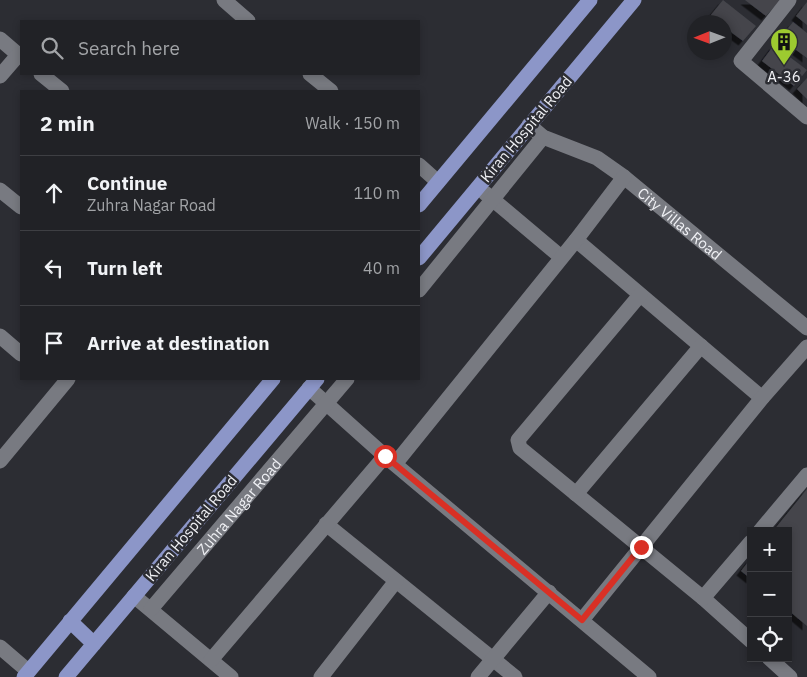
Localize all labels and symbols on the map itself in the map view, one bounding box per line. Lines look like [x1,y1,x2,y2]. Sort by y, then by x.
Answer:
north arrow [687,15,732,60]
building icon: A-36 [769,27,799,66]
place label: A-36 [767,67,801,86]
street label: Kiran Hospital Road [476,72,576,186]
street label: City Villas Road [634,183,726,264]
route start [374,445,397,468]
street label: Zuhra Nagar Road [192,454,285,558]
street label: Kiran Hospital Road [141,471,241,585]
route end [630,536,653,559]

